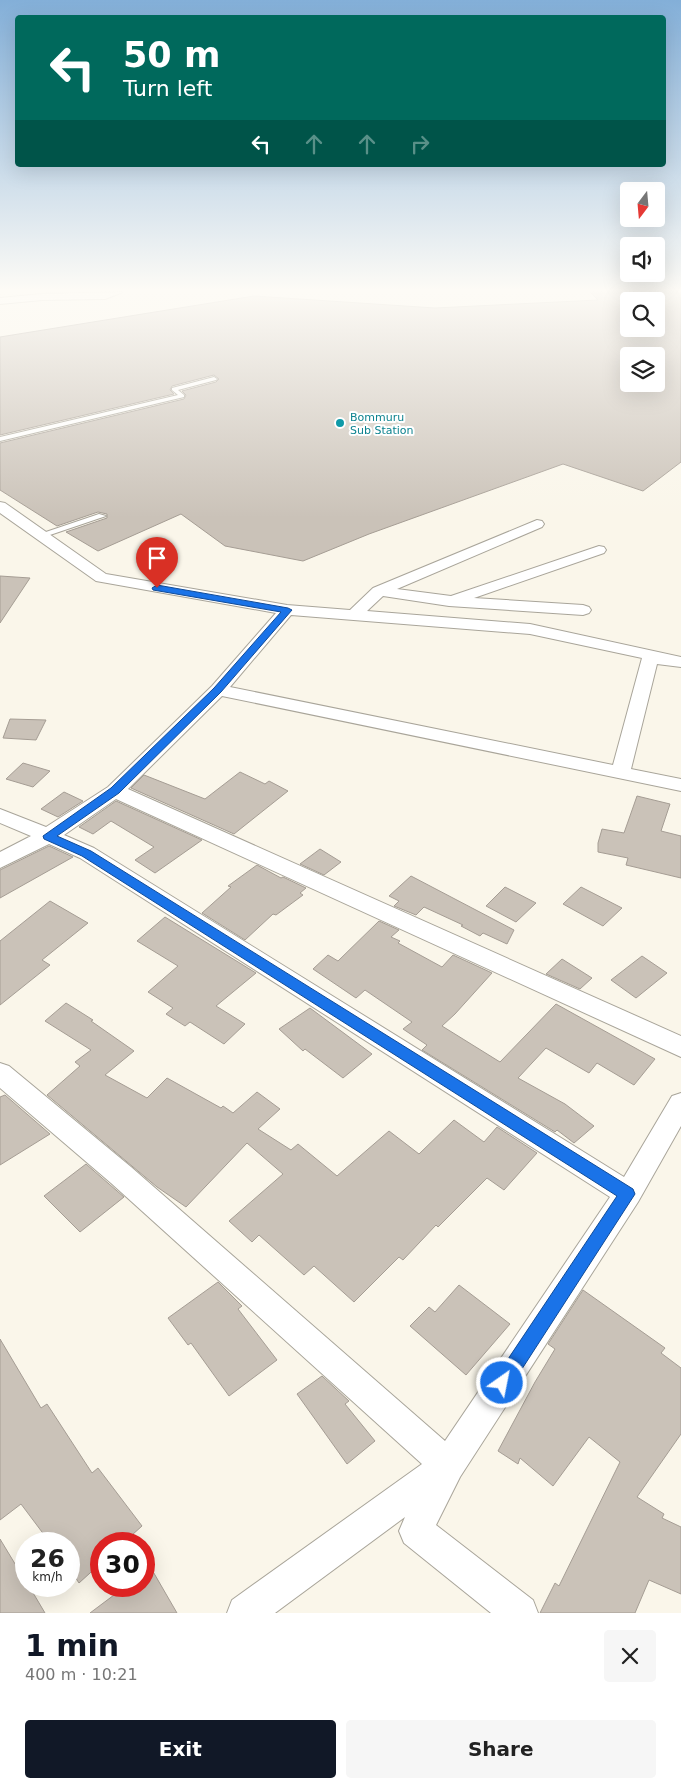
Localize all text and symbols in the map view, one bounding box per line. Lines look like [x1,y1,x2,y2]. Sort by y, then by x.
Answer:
icon: left [40,35,105,100]
text: 50 m [123,35,220,75]
text: Turn left [123,76,212,101]
icon: left [247,130,275,158]
icon: ahead [300,130,328,158]
icon: ahead [353,130,381,158]
icon: right [406,130,434,158]
north arrow [620,182,665,228]
map controls [620,182,665,392]
button: sound [620,237,665,282]
button: search [620,292,665,337]
button: layers [620,347,665,392]
place label: Bommuru Sub Station [350,411,414,437]
marker: Bommuru Sub Station [334,417,346,429]
pin [136,537,178,588]
icon: arrive [143,544,171,572]
position arrow [475,1356,527,1408]
speed limit sign: 30 [90,1532,155,1597]
text: 26 [30,1544,65,1573]
text: km/h [32,1570,63,1584]
text: 1 min [25,1628,119,1663]
button: close [604,1630,656,1682]
text: 400 m · 10:21 [25,1665,138,1684]
button: Exit [25,1720,336,1778]
button: Share [346,1720,656,1778]

